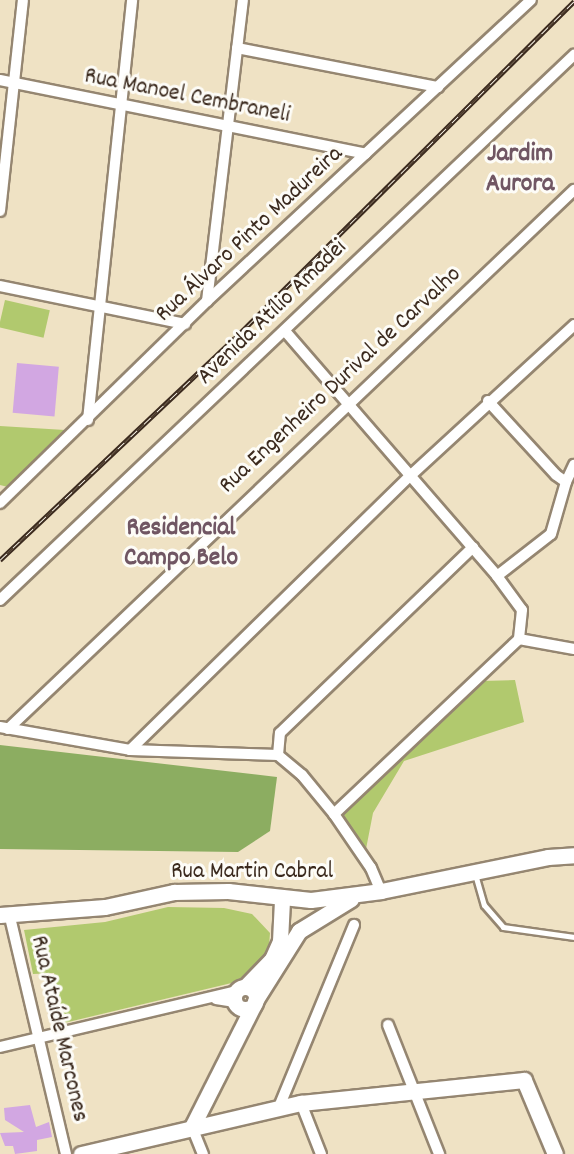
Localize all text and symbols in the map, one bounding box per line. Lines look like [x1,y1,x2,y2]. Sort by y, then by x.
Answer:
street label: Rua Manoel Cembraneli [82,63,292,131]
district label: Jardim Aurora [486,139,554,200]
street label: Rua Álvaro Pinto Madureira [150,141,350,329]
street label: Avenida Atílio Amadei [192,234,354,392]
street label: Rua Engenheiro Durival de Carvalho [214,261,468,501]
district label: Residencial Campo Belo [124,513,238,574]
street label: Rua Martin Cabral [171,859,333,887]
street label: Rua Ataíde Marcones [23,933,93,1125]

